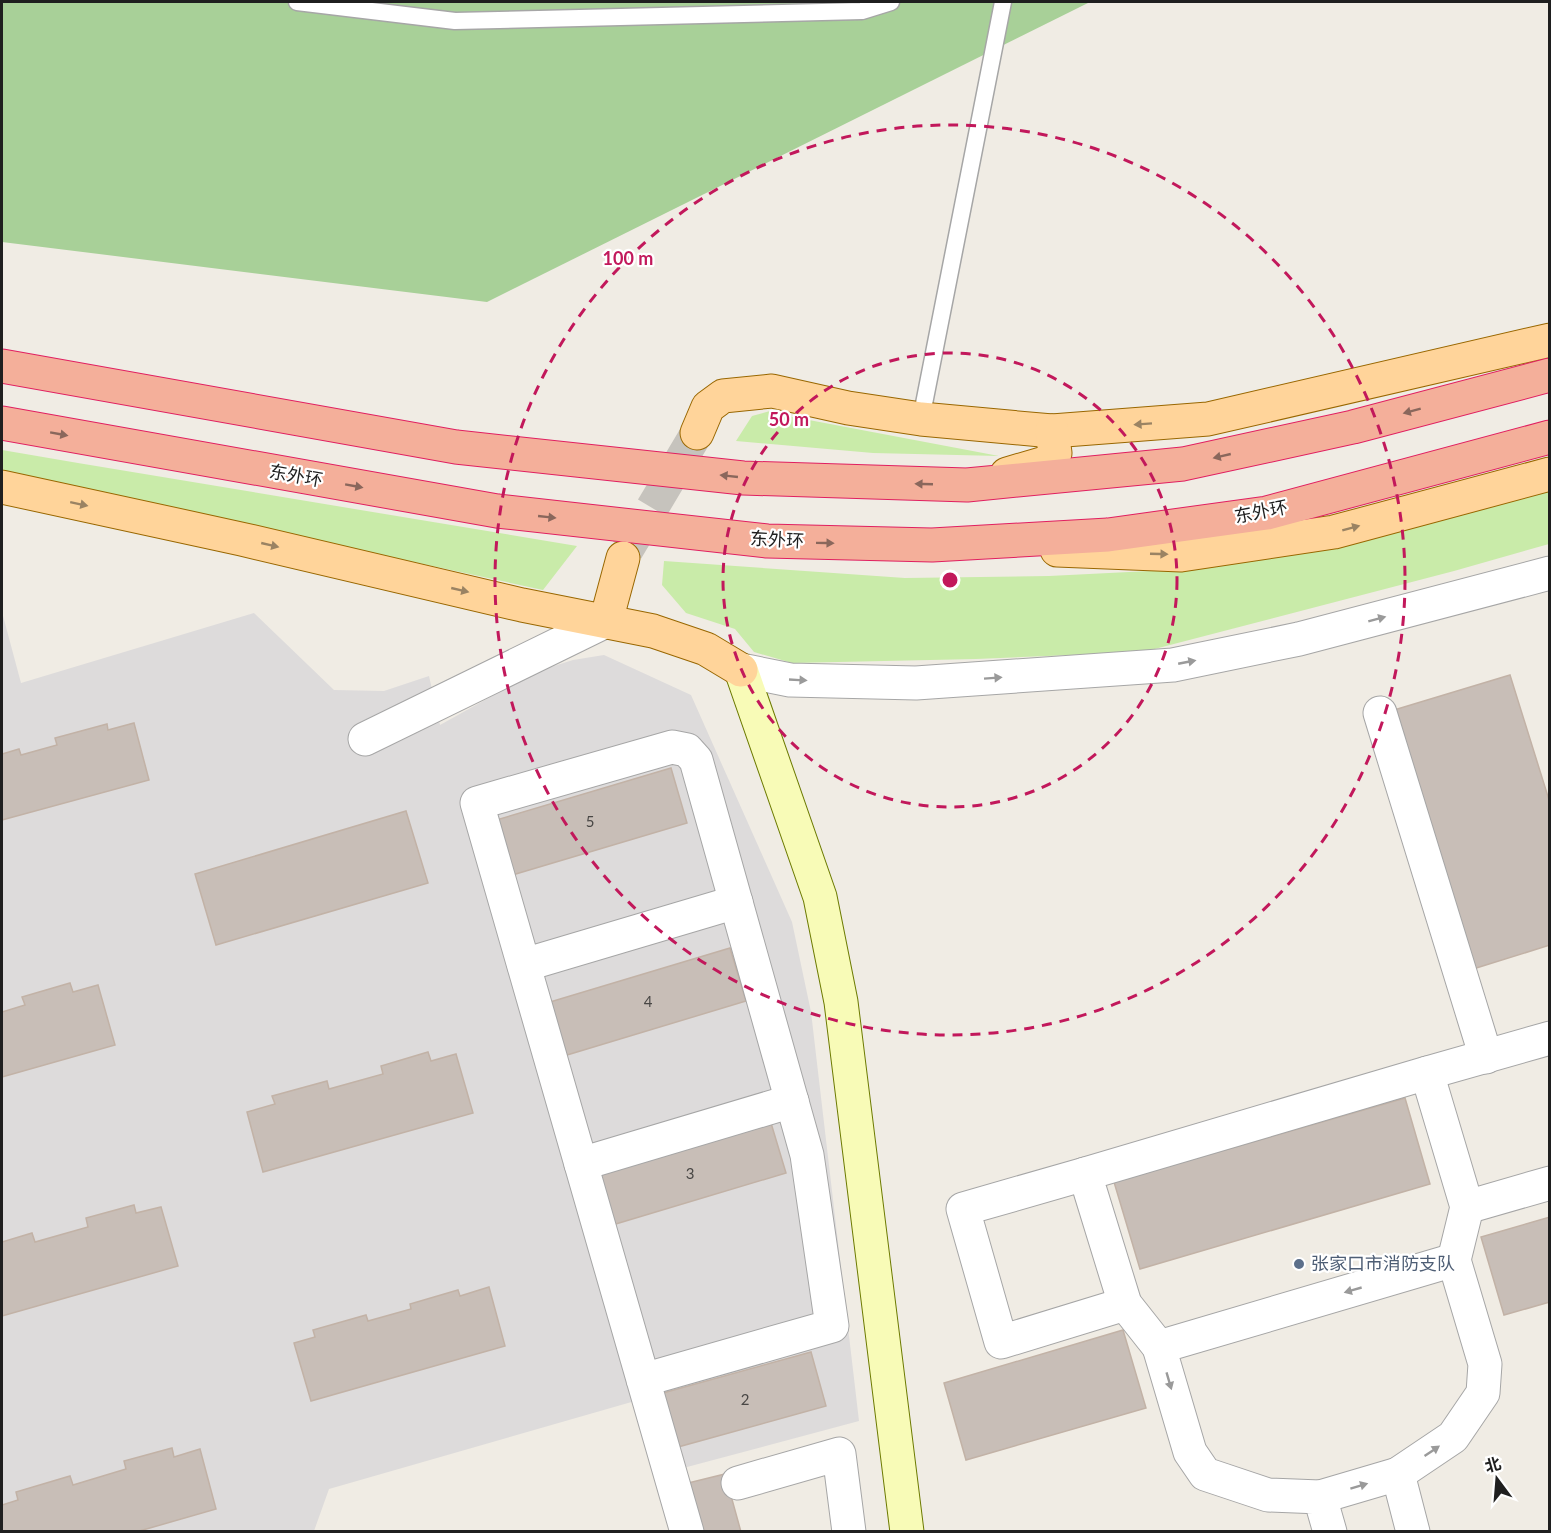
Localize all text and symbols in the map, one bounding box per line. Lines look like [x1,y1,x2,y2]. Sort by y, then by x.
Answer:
text: 100 m [603,247,653,269]
one-way arrow [1403,407,1421,416]
text: 50 m [769,408,809,430]
one-way arrow [1134,419,1153,429]
one-way arrow [50,430,69,439]
one-way arrow [1213,451,1231,461]
street label: 东外环 [268,459,325,491]
one-way arrow [719,471,738,481]
one-way arrow [914,479,933,488]
one-way arrow [345,482,364,491]
street label: 东外环 [1232,495,1289,527]
one-way arrow [70,500,89,509]
one-way arrow [538,512,557,522]
one-way arrow [1342,522,1360,532]
street label: 东外环 [750,527,805,551]
one-way arrow [815,538,834,547]
one-way arrow [260,541,279,551]
one-way arrow [1149,550,1168,559]
centre of rings [940,570,960,590]
one-way arrow [450,586,469,596]
one-way arrow [1368,613,1386,623]
one-way arrow [1178,657,1197,666]
one-way arrow [983,673,1002,683]
one-way arrow [789,676,808,685]
house number: 5 [586,812,594,830]
house number: 4 [644,992,653,1010]
house number: 3 [686,1164,694,1182]
place label: 张家口市消防支队 [1311,1252,1455,1274]
marker: 张家口市消防支队 [1292,1257,1306,1271]
one-way arrow [1344,1286,1362,1295]
one-way arrow [1165,1372,1174,1390]
house number: 2 [741,1390,749,1408]
one-way arrow [1424,1445,1440,1457]
north arrow [1467,1449,1527,1509]
text: 北 [1482,1453,1503,1475]
one-way arrow [1350,1481,1368,1490]

